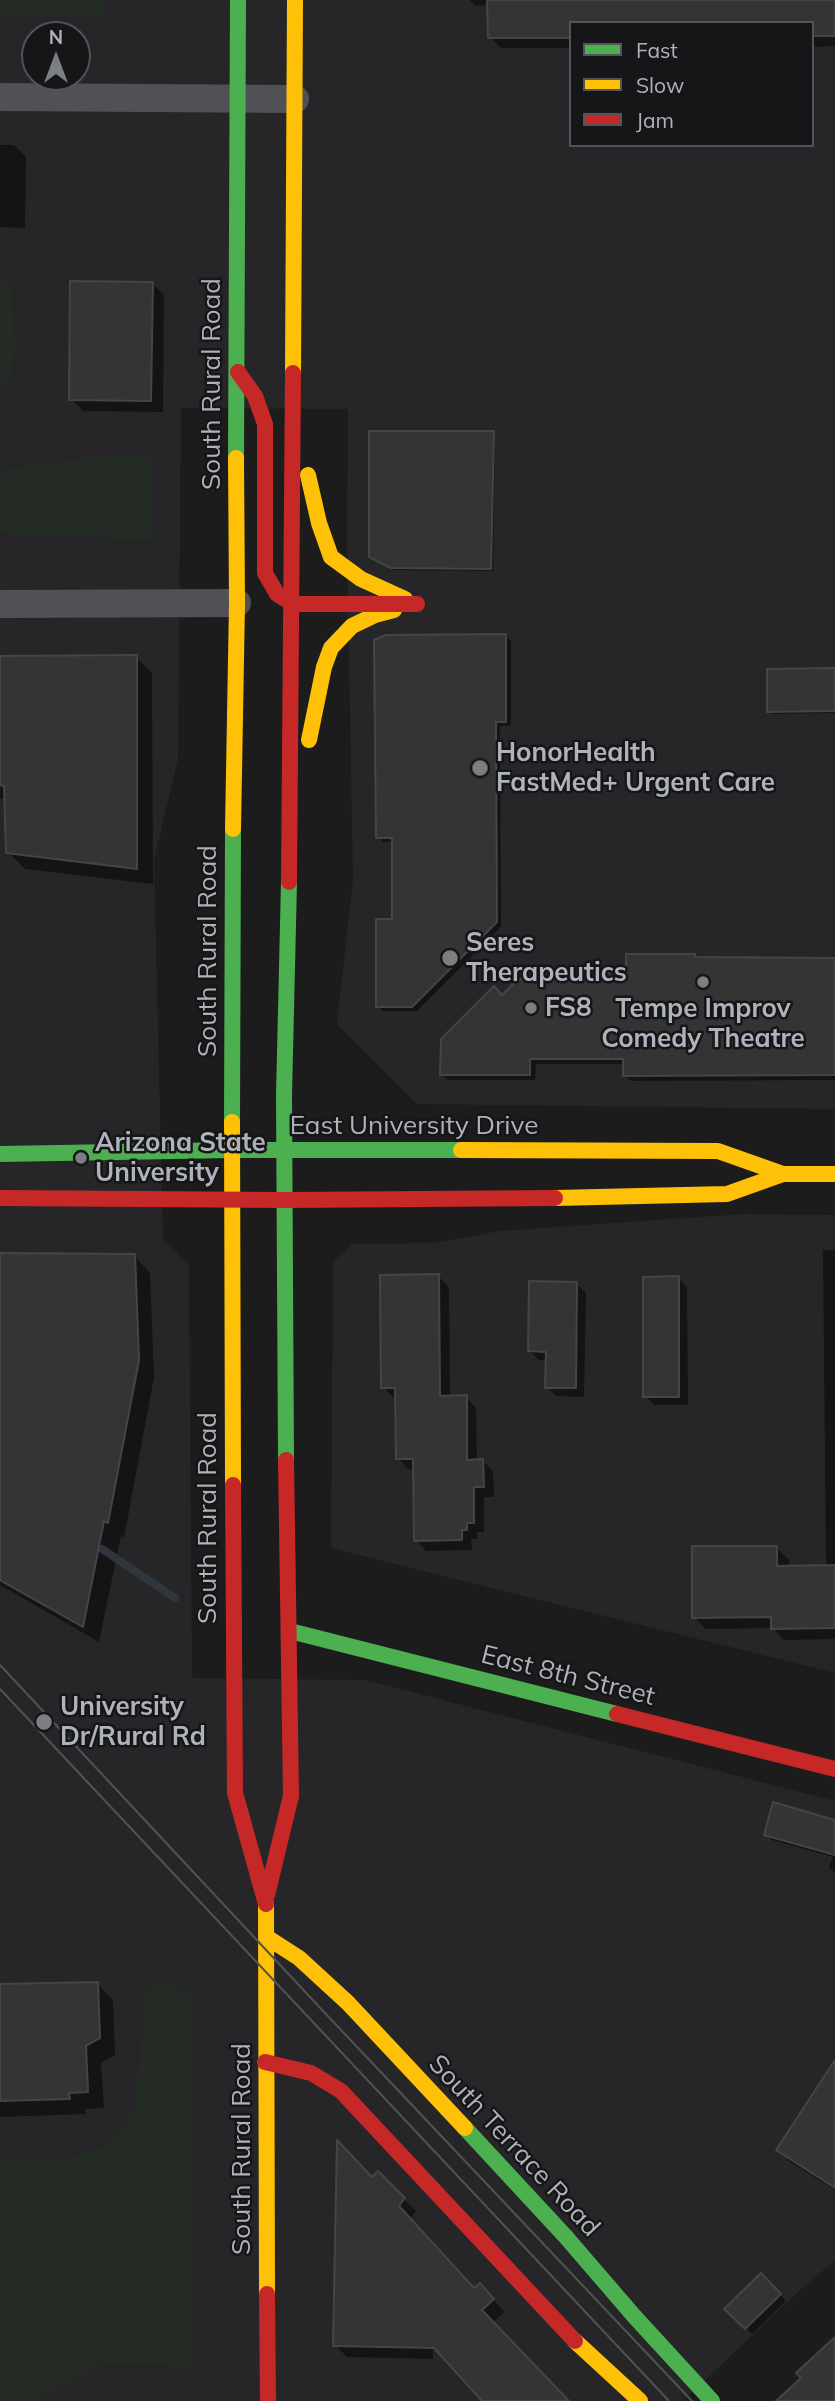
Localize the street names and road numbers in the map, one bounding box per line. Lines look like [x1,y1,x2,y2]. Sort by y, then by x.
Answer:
street label: South Rural Road [196,278,228,490]
street label: South Rural Road [192,845,224,1057]
street label: East University Drive [290,1110,538,1142]
street label: South Rural Road [192,1412,224,1624]
street label: East 8th Street [478,1639,658,1713]
street label: South Rural Road [226,2043,258,2255]
street label: South Terrace Road [422,2049,606,2243]

